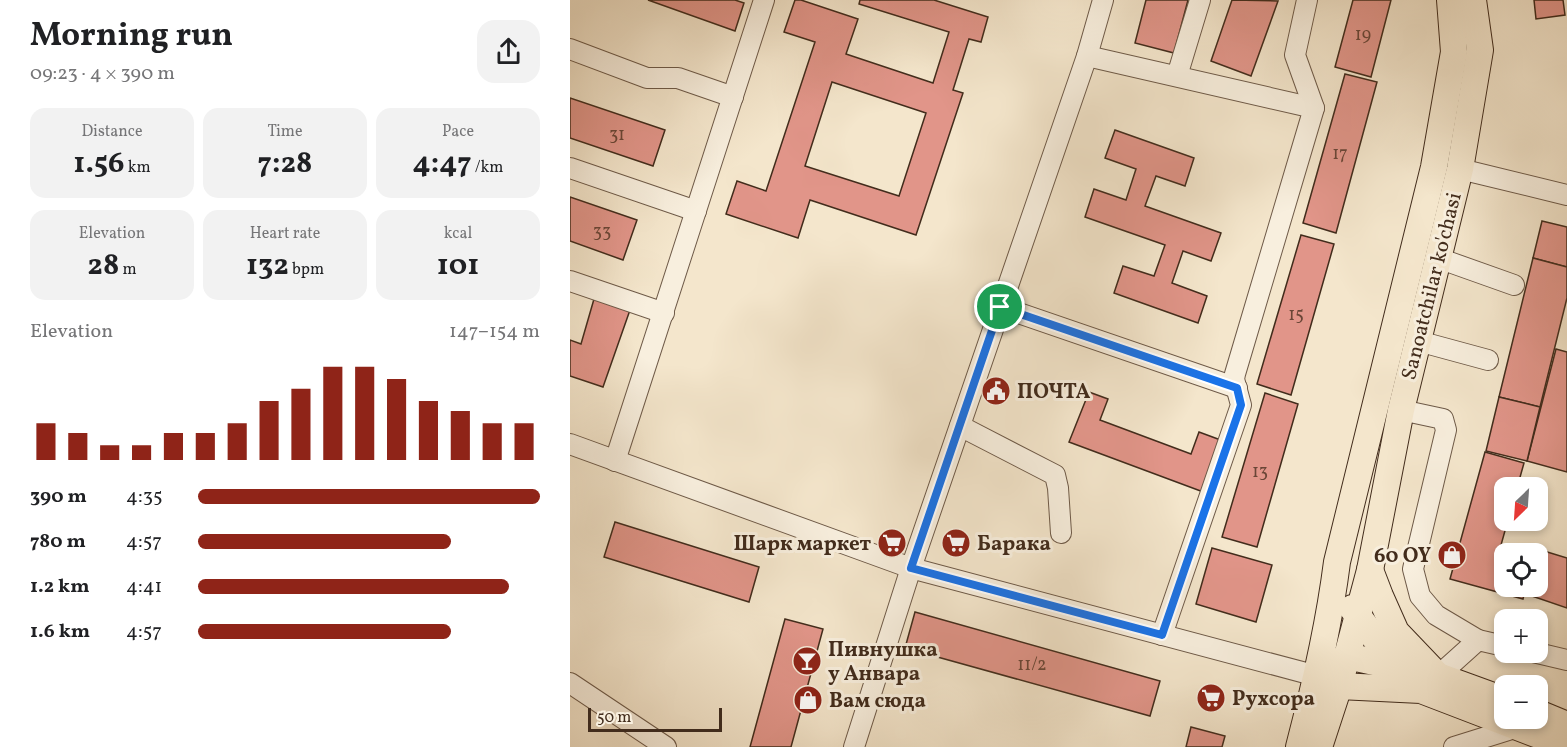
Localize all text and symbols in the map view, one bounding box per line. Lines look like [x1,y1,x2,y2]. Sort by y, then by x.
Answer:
text: Morning run [30,14,233,60]
button: share [477,20,540,83]
house number: 19 [1355,23,1371,48]
text: 09:23 · 4 × 390 m [30,60,175,88]
text: Distance [81,121,143,143]
text: Time [267,121,303,143]
text: Pace [442,121,474,143]
house number: 31 [609,123,625,148]
house number: 17 [1332,142,1348,167]
text: 1.56 [73,143,125,185]
text: 7:28 [258,143,312,185]
text: 4:47 [413,143,472,185]
text: km [125,157,151,179]
text: /km [472,157,503,179]
street label: Sanoatchilar ko'chasi [1395,190,1470,383]
house number: 33 [593,220,611,245]
text: Elevation [79,223,145,245]
text: Heart rate [250,223,320,245]
text: kcal [444,223,472,245]
text: 28 [87,245,119,287]
text: 132 [246,245,289,287]
text: 101 [437,245,479,287]
text: m [119,259,137,281]
text: bpm [289,259,324,281]
pin [974,281,1025,332]
icon: arrive [983,290,1016,323]
house number: 15 [1288,303,1304,328]
text: Elevation [30,318,113,346]
text: 147–154 m [449,318,540,346]
public building icon: ПОЧТА [980,375,1012,407]
place label: ПОЧТА [1017,378,1091,407]
house number: 13 [1252,460,1268,485]
north arrow [1494,477,1548,531]
map controls [1494,477,1548,729]
text: 390 m [30,483,87,511]
text: 4:35 [126,483,163,511]
supermarket icon: Шарк маркет [876,527,908,559]
supermarket icon: Барака [940,527,972,559]
text: 780 m [30,528,86,556]
text: 4:57 [126,528,162,556]
place label: Шарк маркет [733,530,871,559]
place label: Барака [977,530,1051,559]
shop icon: 60 OY [1436,539,1468,571]
place label: 60 OY [1374,542,1431,571]
button: locate [1494,543,1548,597]
text: 1.2 km [30,573,90,601]
text: 4:41 [126,573,162,601]
button: + [1494,609,1548,663]
text: 1.6 km [30,618,90,646]
text: 4:57 [126,618,162,646]
place label: Пивнушка у Анвара [828,636,938,689]
bar icon: Пивнушка у Анвара [791,645,823,677]
house number: 11/2 [1017,653,1047,678]
button: − [1494,675,1548,729]
supermarket icon: Рухсора [1195,682,1227,714]
shop icon: Вам сюда [792,684,824,716]
place label: Рухсора [1232,685,1315,714]
place label: Вам сюда [829,687,926,716]
scale bar [588,705,722,732]
text: 50 m [597,707,631,729]

